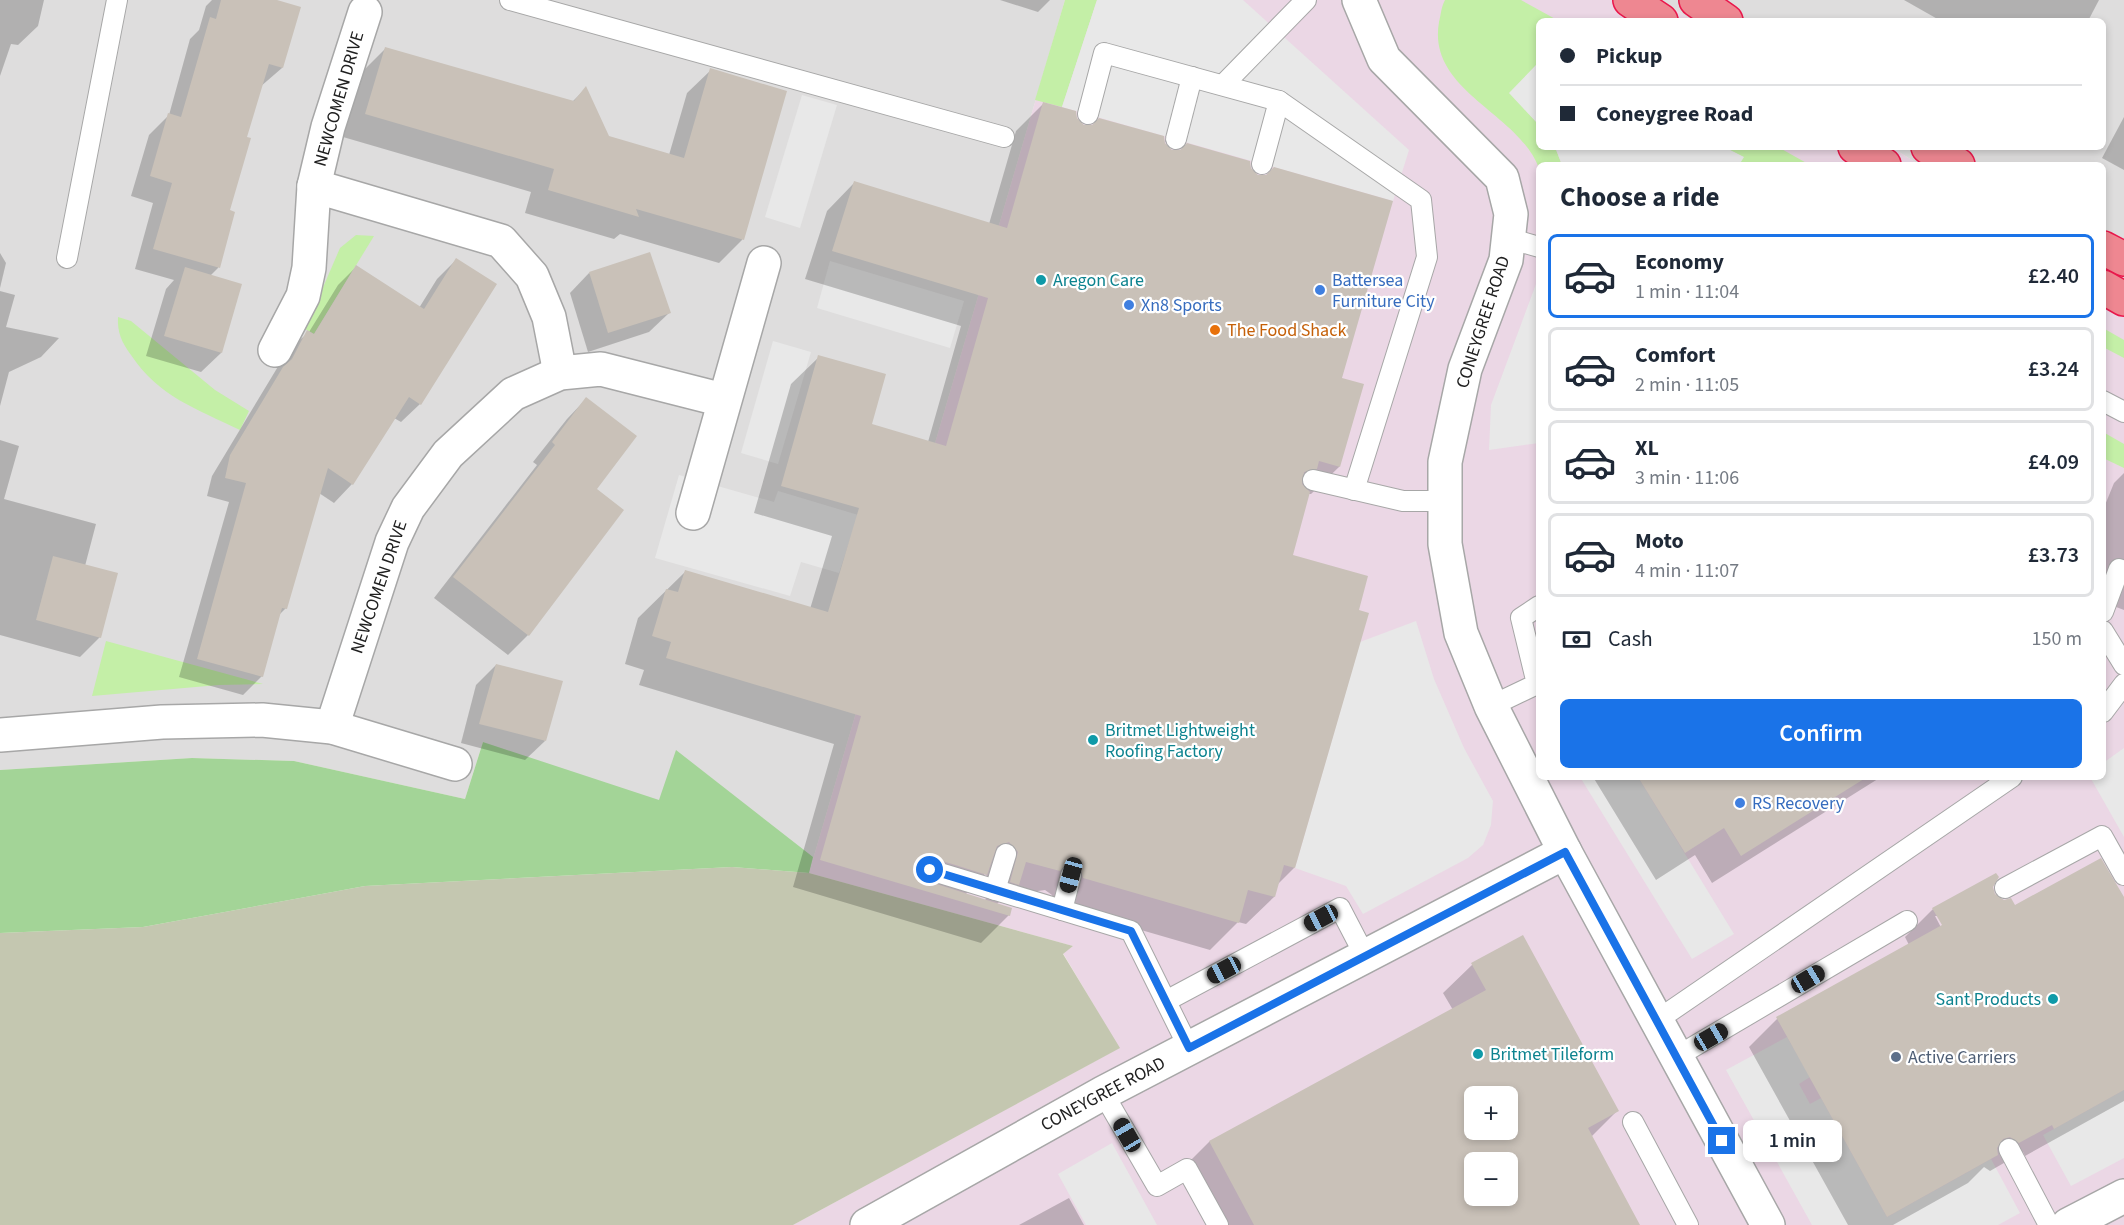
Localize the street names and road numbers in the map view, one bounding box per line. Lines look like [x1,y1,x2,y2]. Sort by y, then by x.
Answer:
street label: NEWCOMEN DRIVE [308,28,370,170]
street label: CONEYGREE ROAD [1450,253,1516,391]
street label: NEWCOMEN DRIVE [344,517,414,657]
street label: CONEYGREE ROAD [1036,1051,1170,1137]

